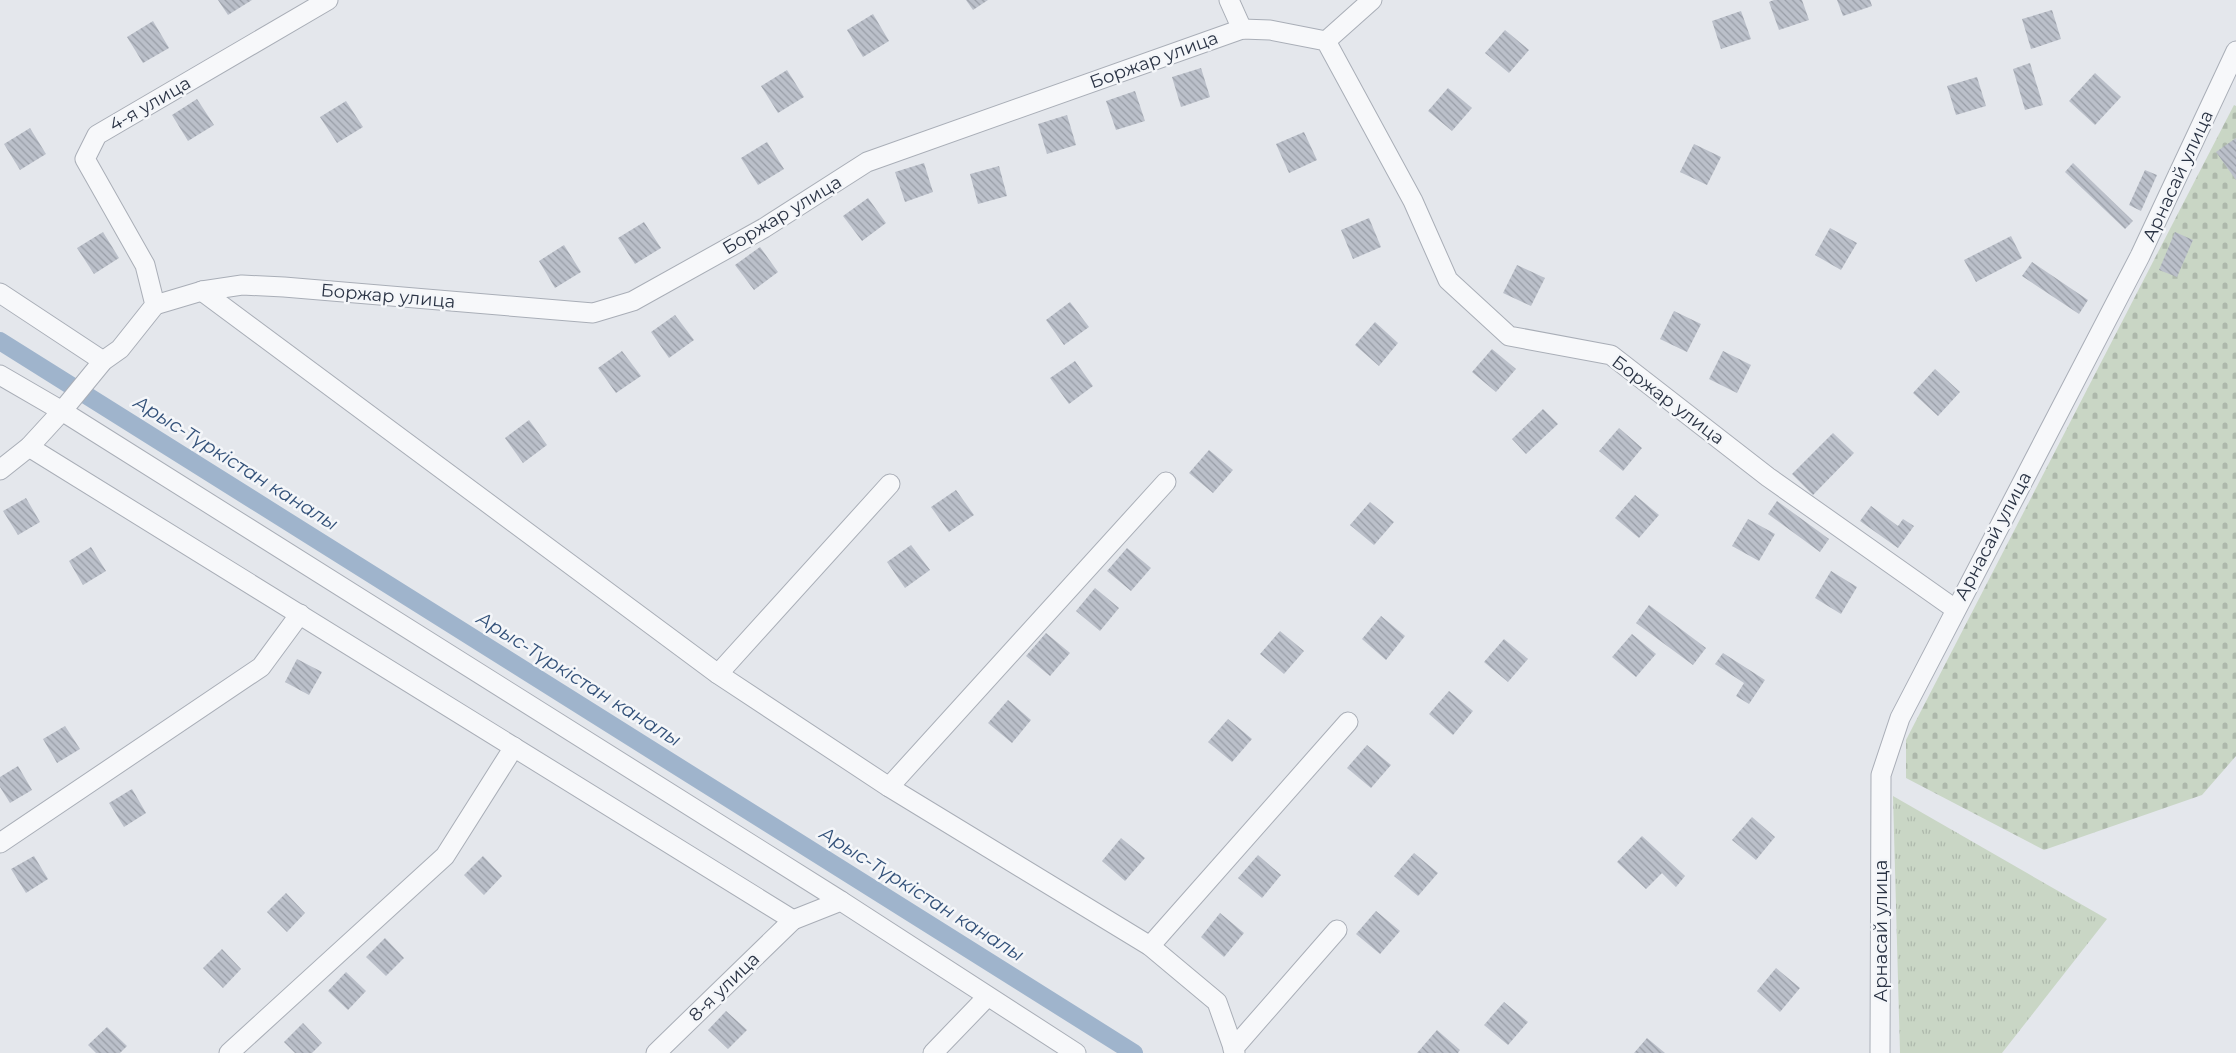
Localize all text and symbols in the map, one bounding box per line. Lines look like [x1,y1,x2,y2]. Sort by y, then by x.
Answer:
street label: Боржар улица [1087,27,1221,93]
street label: 4-я улица [105,72,195,136]
street label: Арнасай улица [2138,107,2218,245]
street label: Боржар улица [718,171,846,259]
street label: Боржар улица [320,279,456,313]
street label: Боржар улица [1607,351,1729,449]
water label: Арыс-Түркістан каналы [129,390,342,535]
street label: Арнасай улица [1950,468,2036,604]
water label: Арыс-Түркістан каналы [472,606,685,751]
water label: Арыс-Түркістан каналы [815,821,1028,966]
street label: Арнасай улица [1870,860,1892,1002]
street label: 8-я улица [684,948,764,1026]

